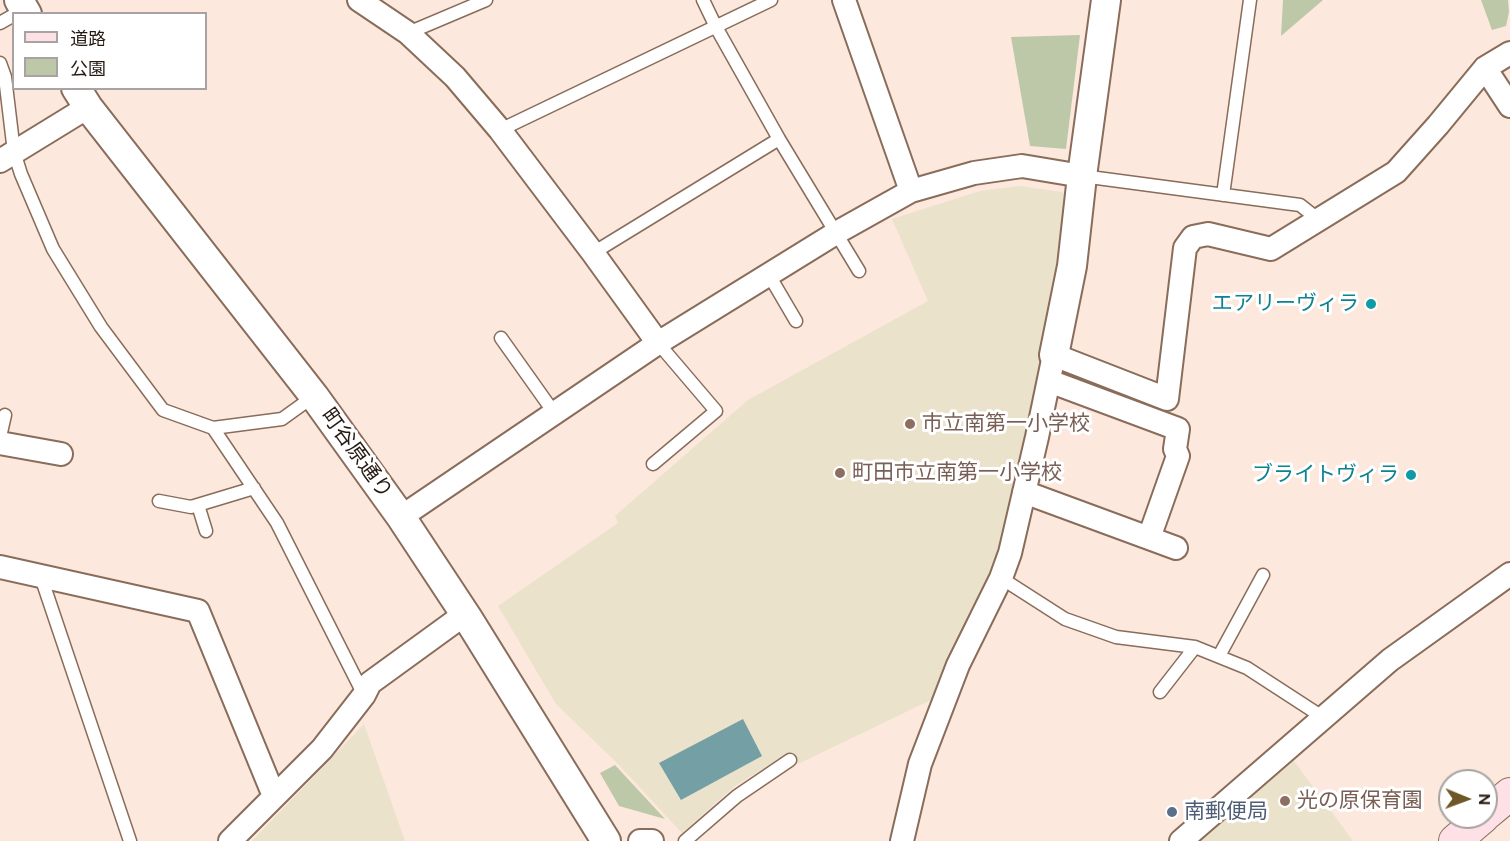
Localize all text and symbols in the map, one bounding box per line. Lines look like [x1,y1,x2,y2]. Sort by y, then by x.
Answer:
legend [12,12,207,90]
text: 道路 [70,27,106,51]
text: 公園 [70,57,106,81]
place label: エアリーヴィラ [1212,291,1359,317]
marker: エアリーヴィラ [1364,297,1378,311]
street label: 町谷原通り [315,404,397,504]
place label: 市立南第一小学校 [922,411,1090,437]
marker: 市立南第一小学校 [903,417,917,431]
place label: 町田市立南第一小学校 [852,460,1062,486]
place label: ブライトヴィラ [1252,462,1399,488]
marker: 町田市立南第一小学校 [833,466,847,480]
marker: ブライトヴィラ [1404,468,1418,482]
north arrow [1438,769,1498,829]
place label: 光の原保育園 [1297,788,1423,814]
text: N [1474,793,1495,805]
marker: 光の原保育園 [1278,794,1292,808]
place label: 南郵便局 [1184,799,1268,825]
marker: 南郵便局 [1165,805,1179,819]

